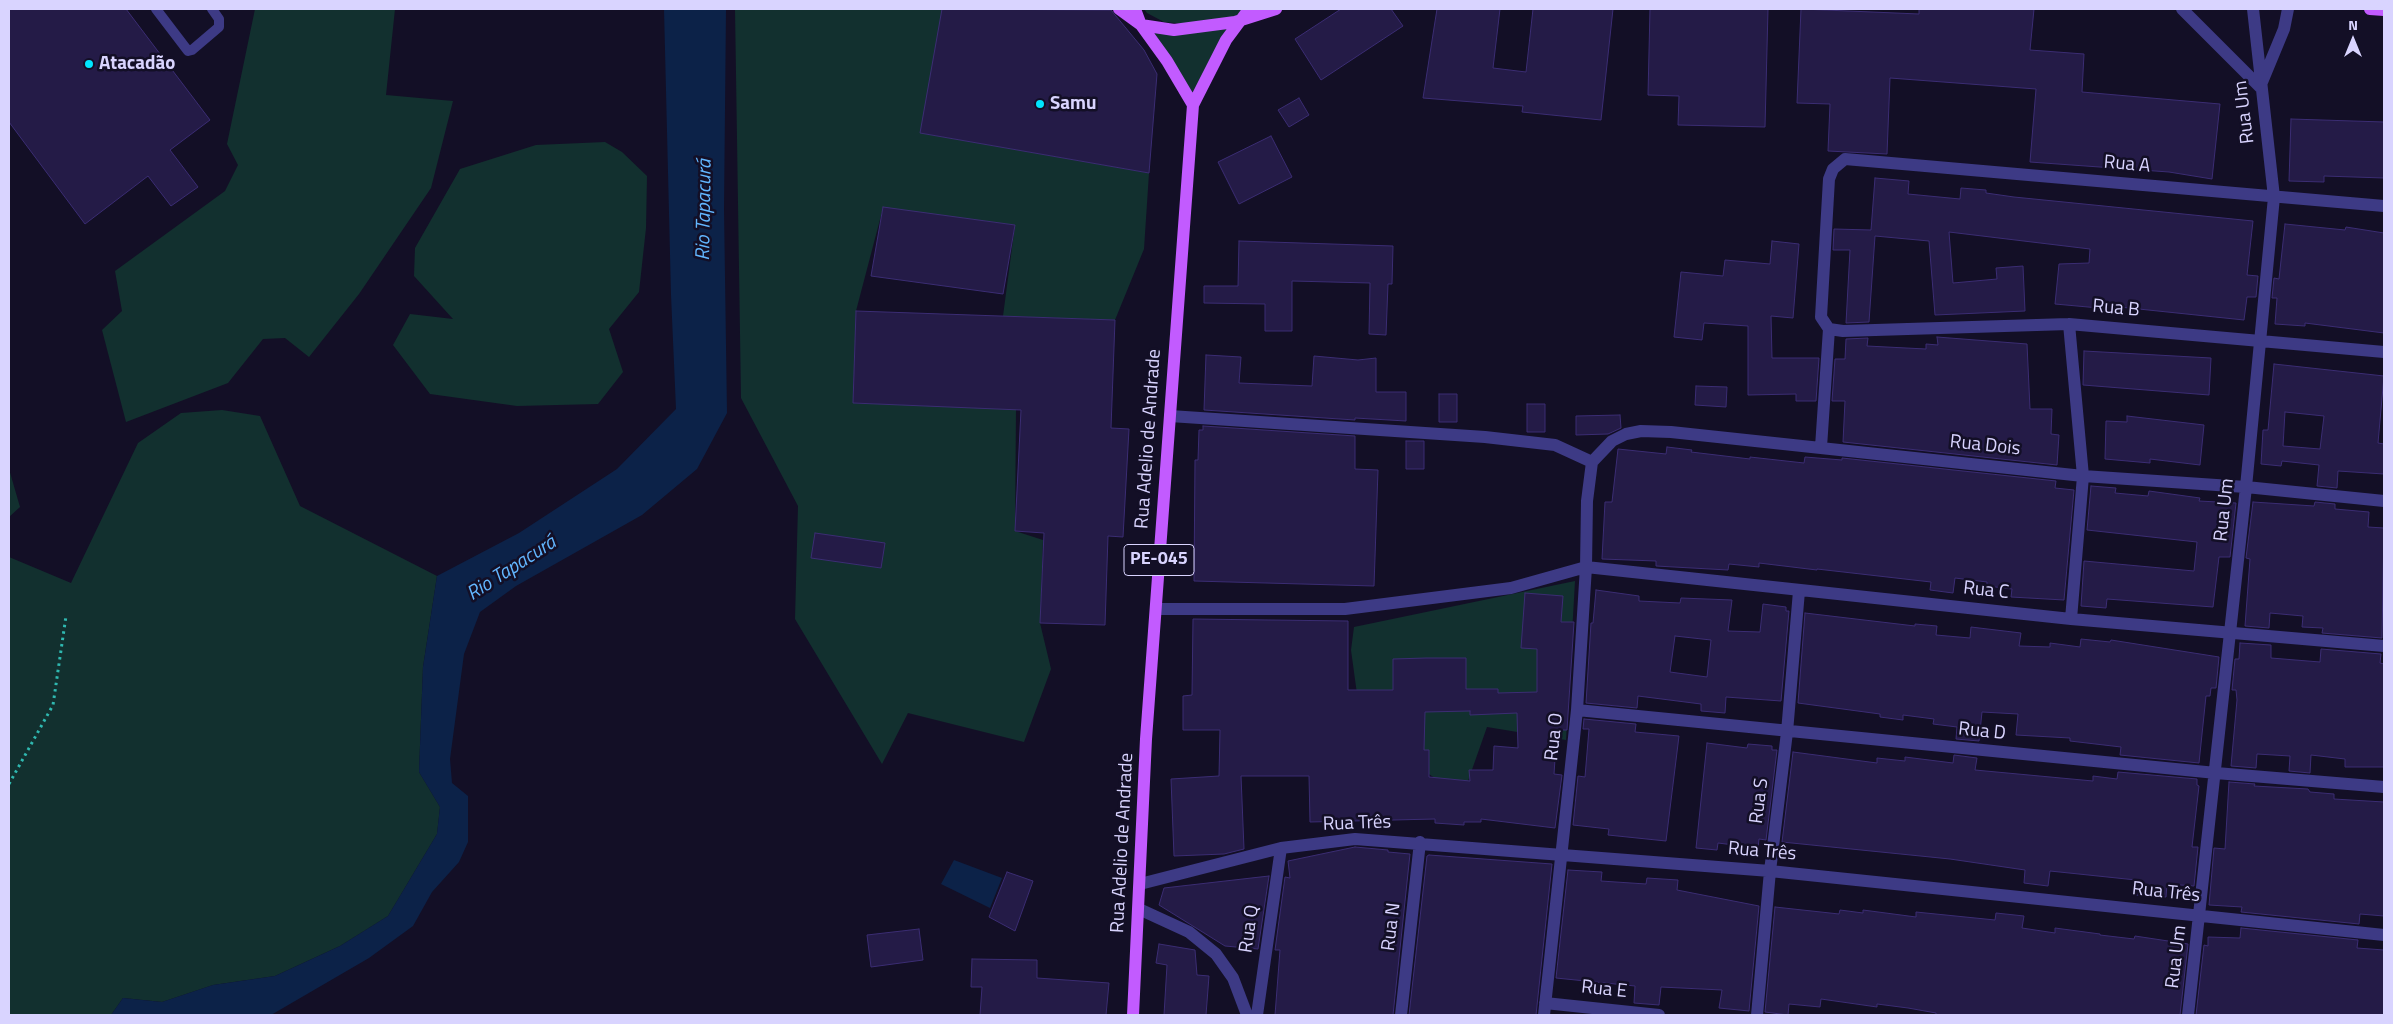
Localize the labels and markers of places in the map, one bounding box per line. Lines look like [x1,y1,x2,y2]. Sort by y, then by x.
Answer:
place label: Atacadão [99,53,175,75]
marker: Atacadão [83,58,95,70]
place label: Samu [1050,93,1096,115]
marker: Samu [1034,98,1046,110]

